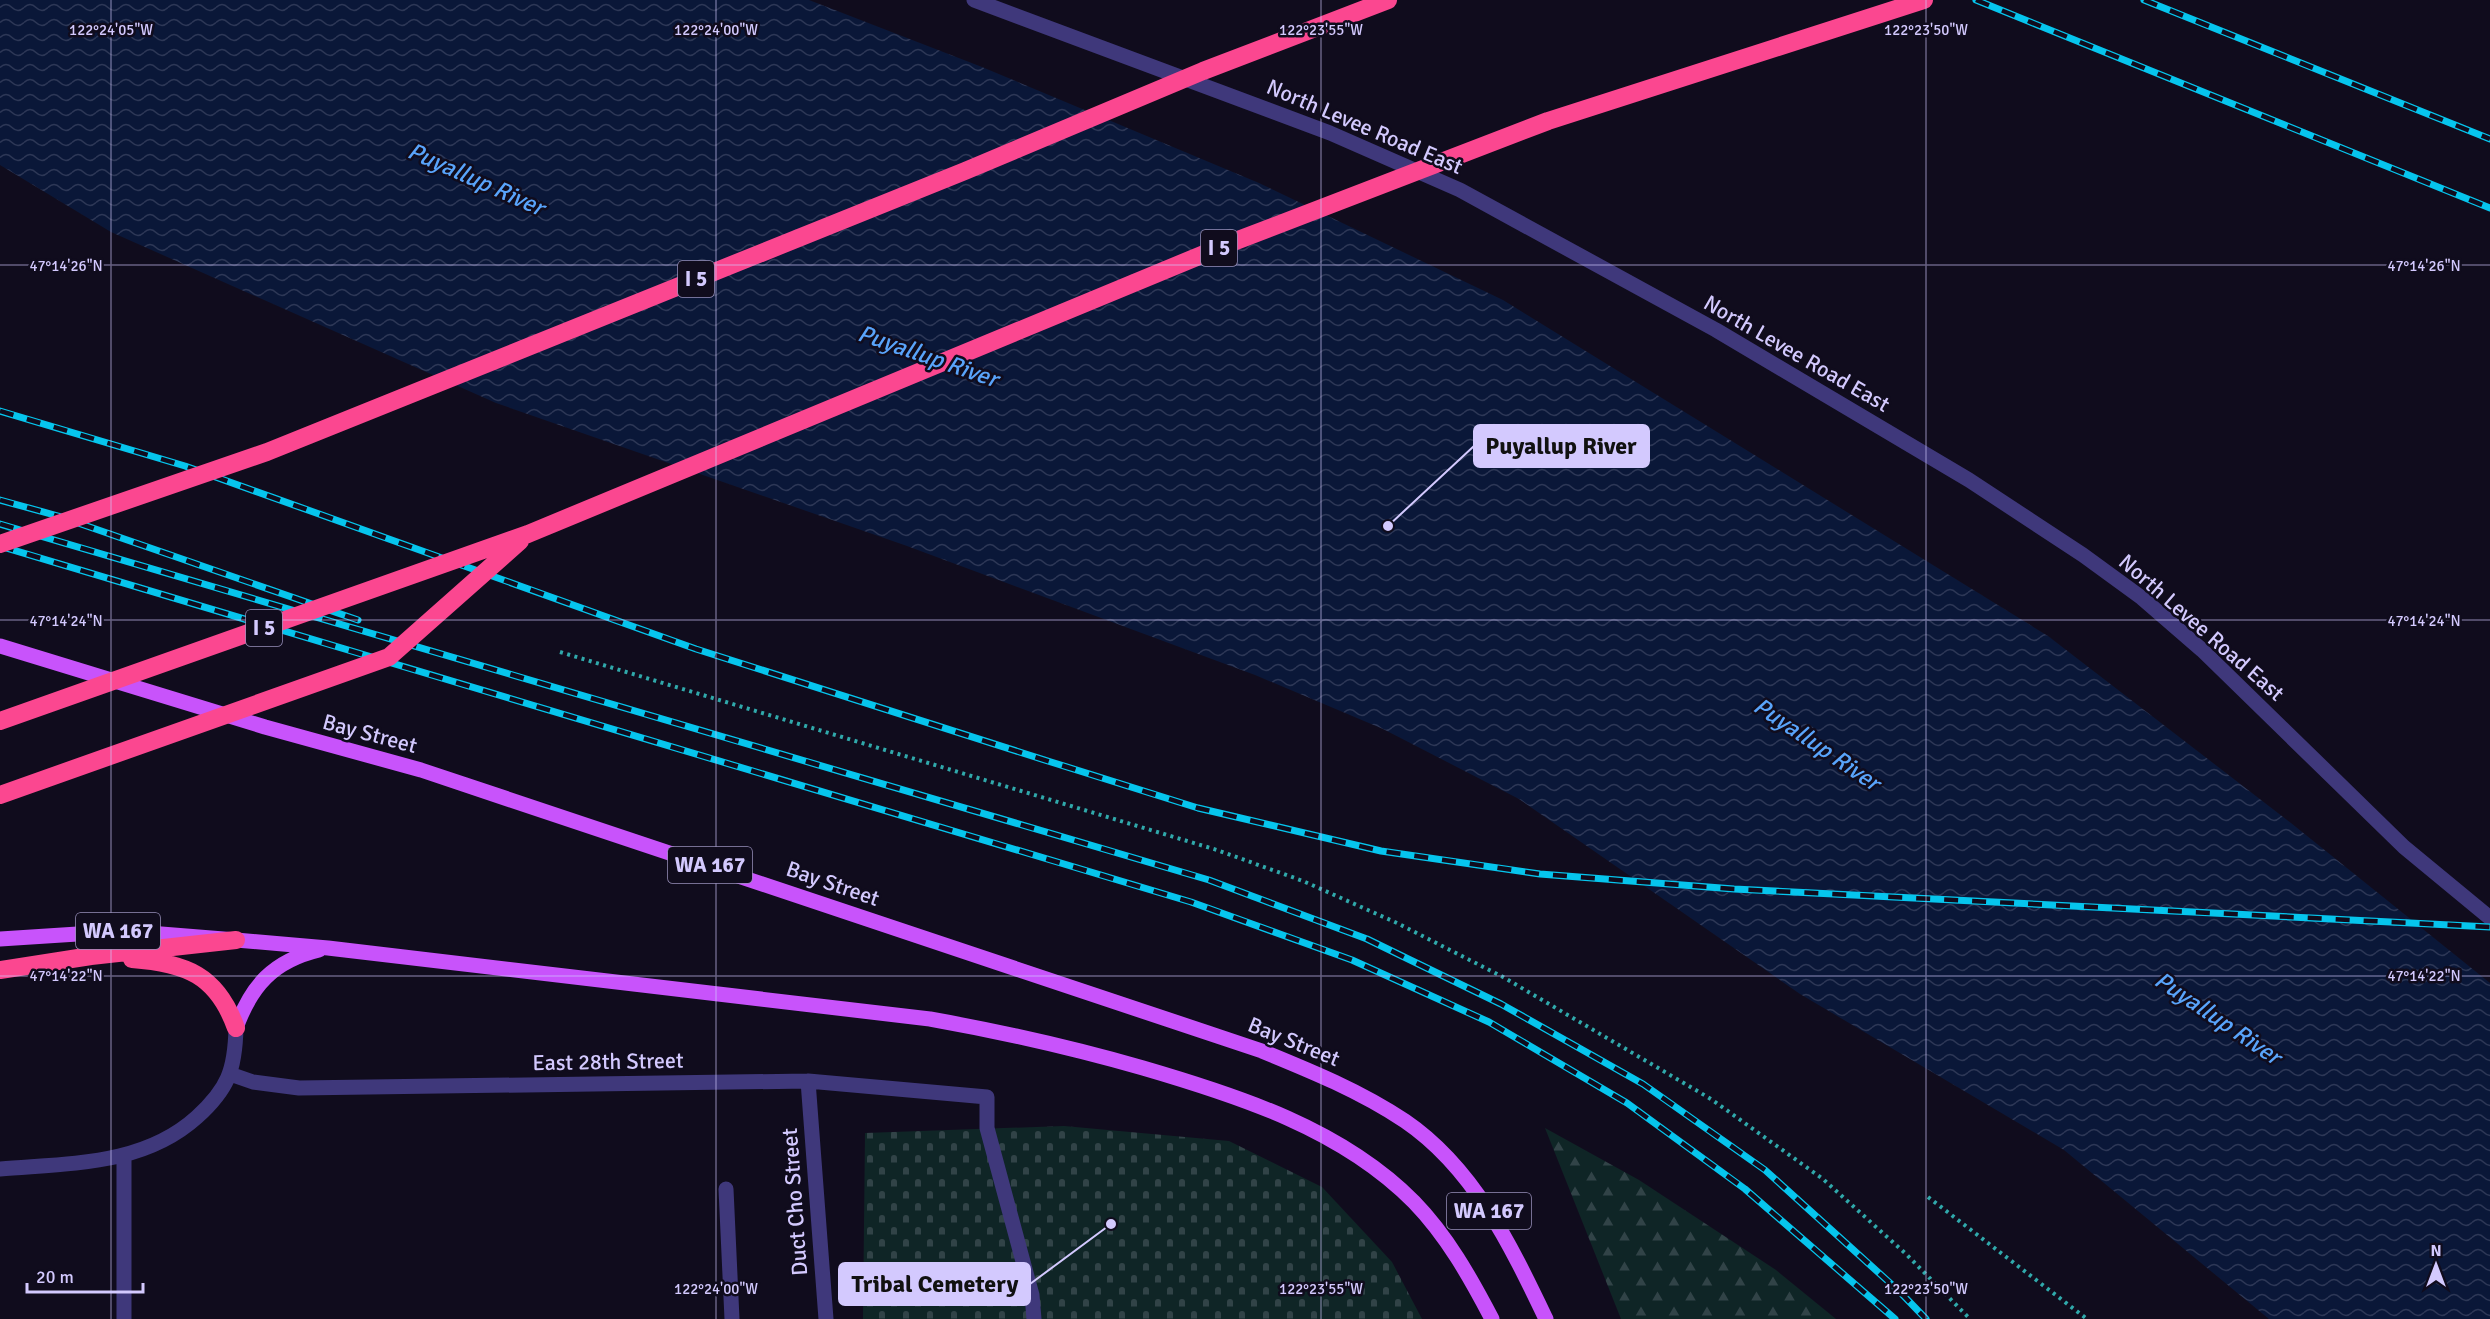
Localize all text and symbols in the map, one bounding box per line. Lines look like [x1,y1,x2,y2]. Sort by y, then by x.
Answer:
text: 122°24'05"W [69,21,153,39]
text: 122°24'00"W [674,21,758,39]
text: 122°23'55"W [1279,21,1363,39]
text: 122°23'50"W [1884,21,1968,39]
street label: North Levee Road East [1263,73,1467,180]
water label: Puyallup River [403,136,552,224]
road number: I 5 [1201,230,1237,266]
text: 47°14'26"N [29,257,103,275]
text: 47°14'26"N [2387,257,2461,275]
road number: I 5 [678,261,714,297]
street label: North Levee Road East [1699,289,1895,418]
water label: Puyallup River [854,318,1005,395]
callout: Puyallup River [1474,425,1649,467]
text: Puyallup River [1485,431,1637,461]
street label: North Levee Road East [2113,548,2290,707]
road number: I 5 [246,610,282,646]
text: 47°14'24"N [29,612,103,630]
text: 47°14'24"N [2387,612,2461,630]
water label: Puyallup River [1748,691,1889,799]
street label: Bay Street [320,708,420,759]
road number: WA 167 [668,847,752,883]
street label: Bay Street [783,855,883,912]
road number: WA 167 [76,913,160,949]
water label: Puyallup River [2149,965,2290,1073]
text: 47°14'22"N [29,967,103,985]
text: 47°14'22"N [2387,967,2461,985]
street label: Bay Street [1244,1011,1344,1072]
street label: East 28th Street [532,1047,684,1076]
street label: Duct Cho Street [776,1127,813,1277]
road number: WA 167 [1447,1193,1531,1229]
north arrow [2406,1235,2466,1295]
text: N [2430,1241,2442,1261]
scale bar [27,1256,142,1294]
callout: Tribal Cemetery [839,1263,1030,1305]
text: 20 m [36,1266,74,1288]
text: Tribal Cemetery [852,1269,1019,1299]
text: 122°24'00"W [674,1280,758,1298]
text: 122°23'55"W [1279,1280,1363,1298]
text: 122°23'50"W [1884,1280,1968,1298]

